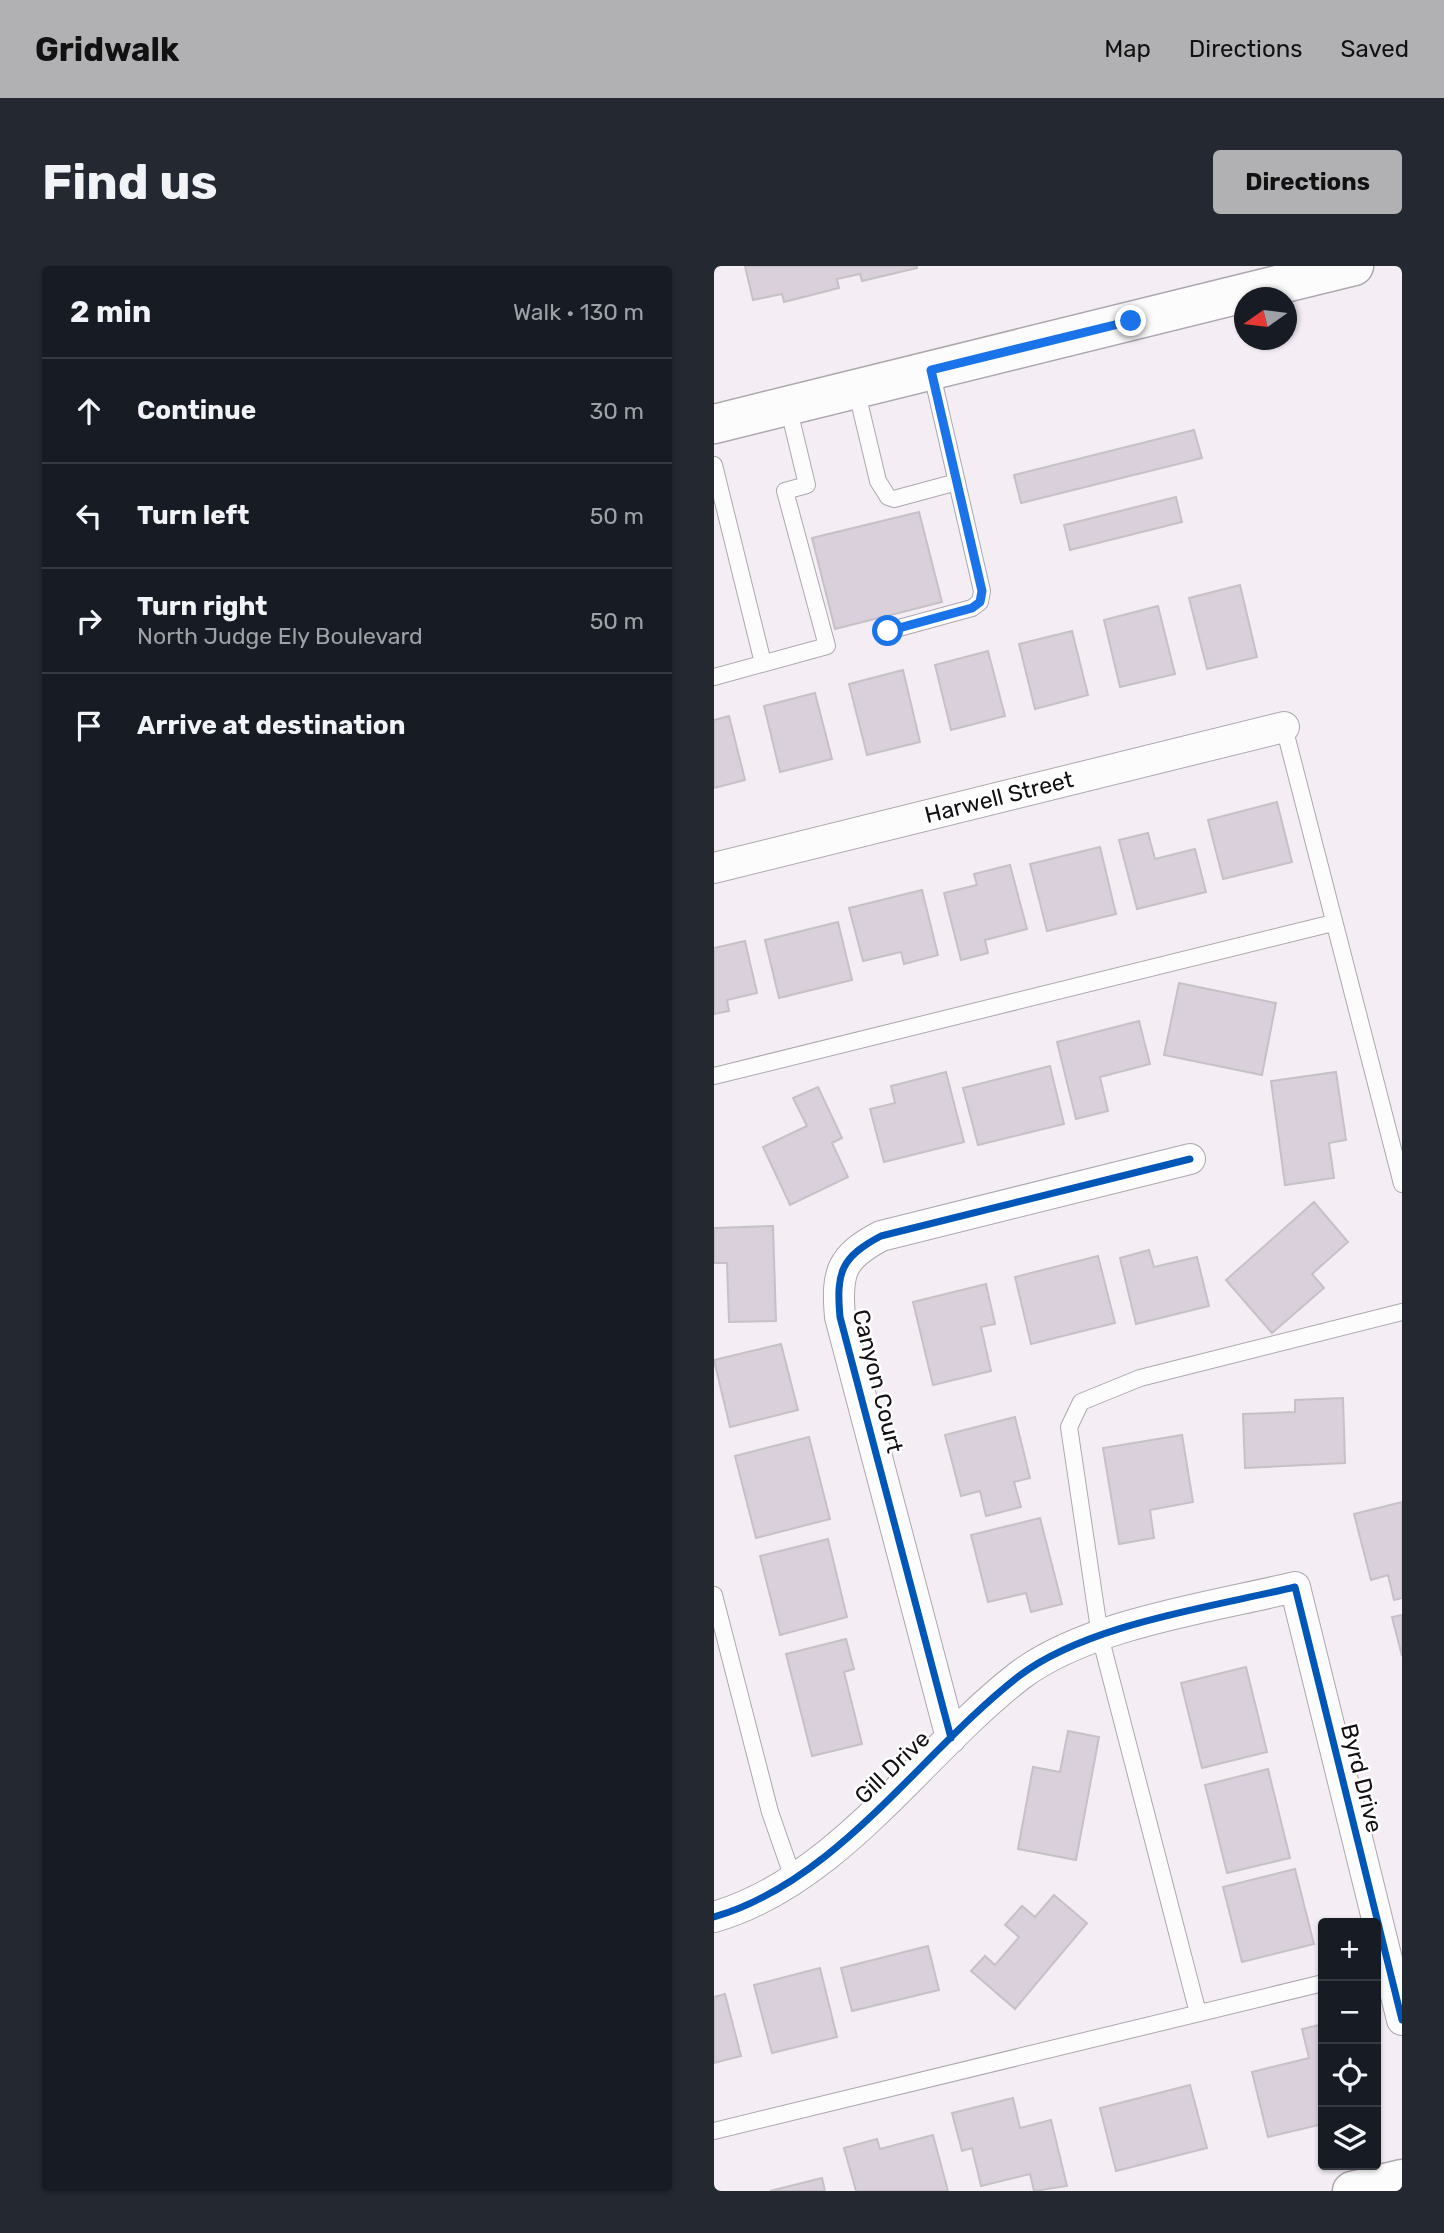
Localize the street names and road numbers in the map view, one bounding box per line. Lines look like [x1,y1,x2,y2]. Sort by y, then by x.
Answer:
street label: Harwell Street [922,765,1076,829]
street label: Canyon Court [847,1306,909,1456]
street label: Byrd Drive [1335,1721,1389,1835]
street label: Gill Drive [849,1724,935,1810]

